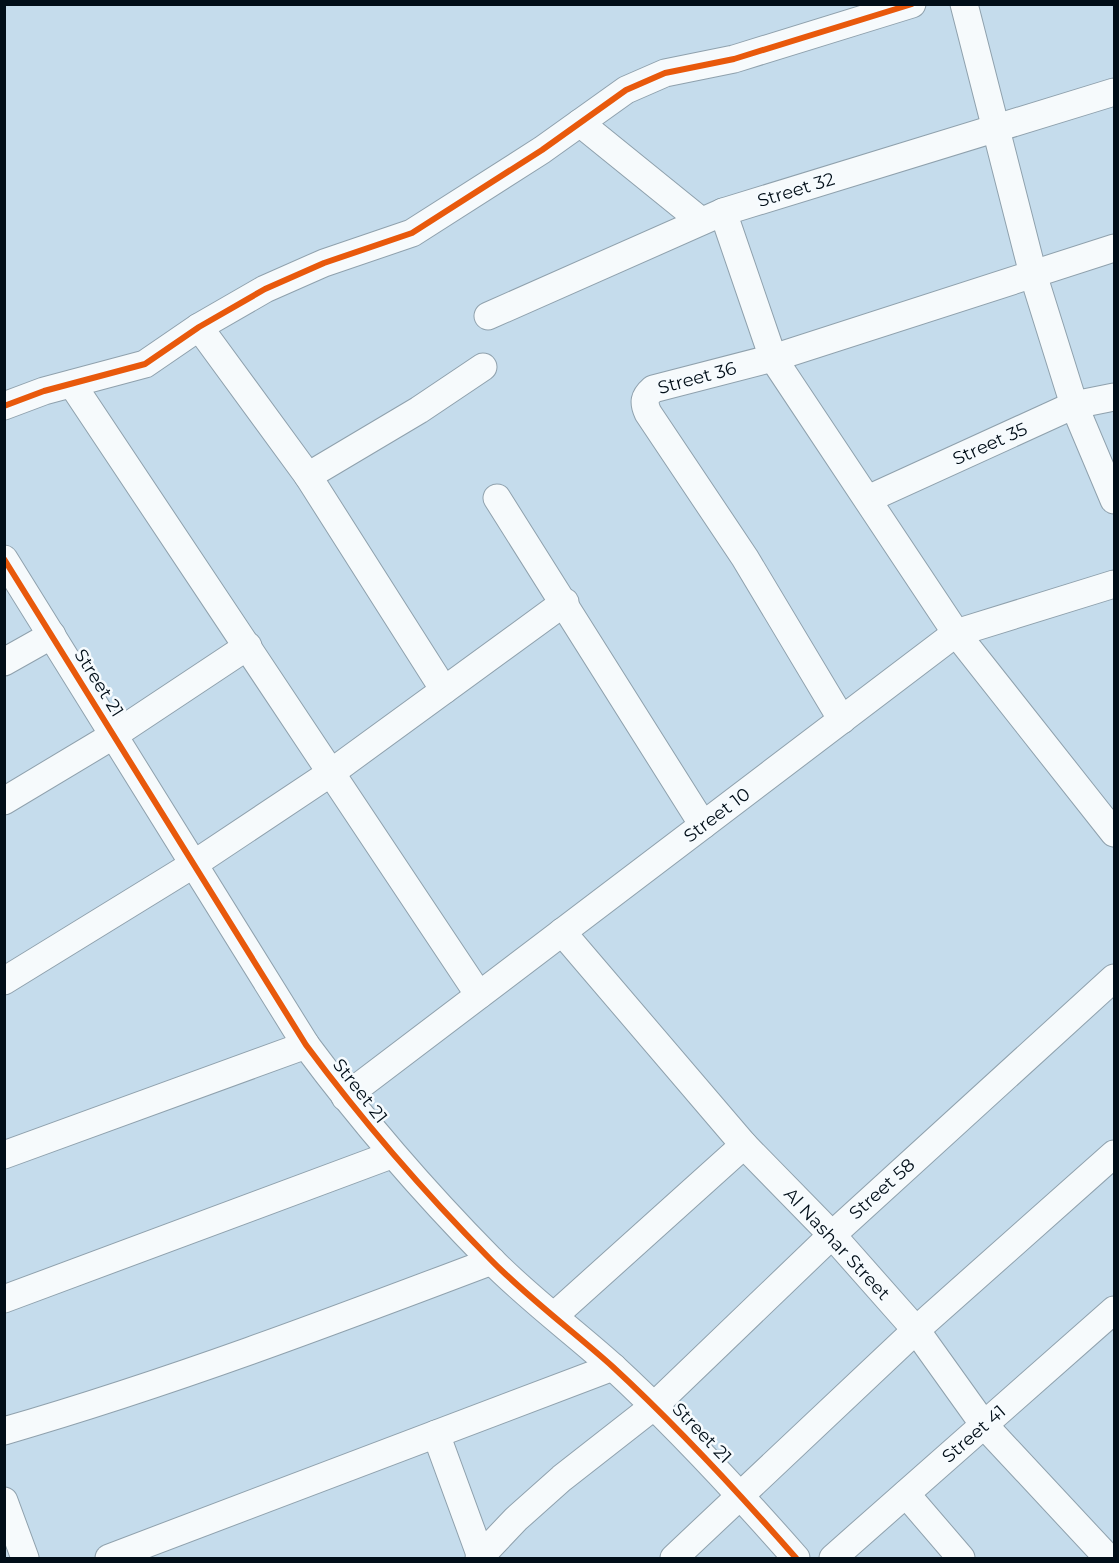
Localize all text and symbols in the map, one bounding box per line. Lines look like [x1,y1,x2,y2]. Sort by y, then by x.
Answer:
street label: Street 32 [755,168,837,212]
street label: Street 36 [655,357,739,399]
street label: Street 35 [949,418,1031,470]
street label: Street 21 [70,645,128,721]
street label: Street 10 [679,783,755,847]
street label: Street 21 [328,1054,392,1128]
street label: Street 58 [845,1154,919,1224]
street label: Al Nashar Street [779,1183,895,1305]
street label: Street 21 [668,1398,736,1468]
street label: Street 41 [938,1400,1010,1468]

